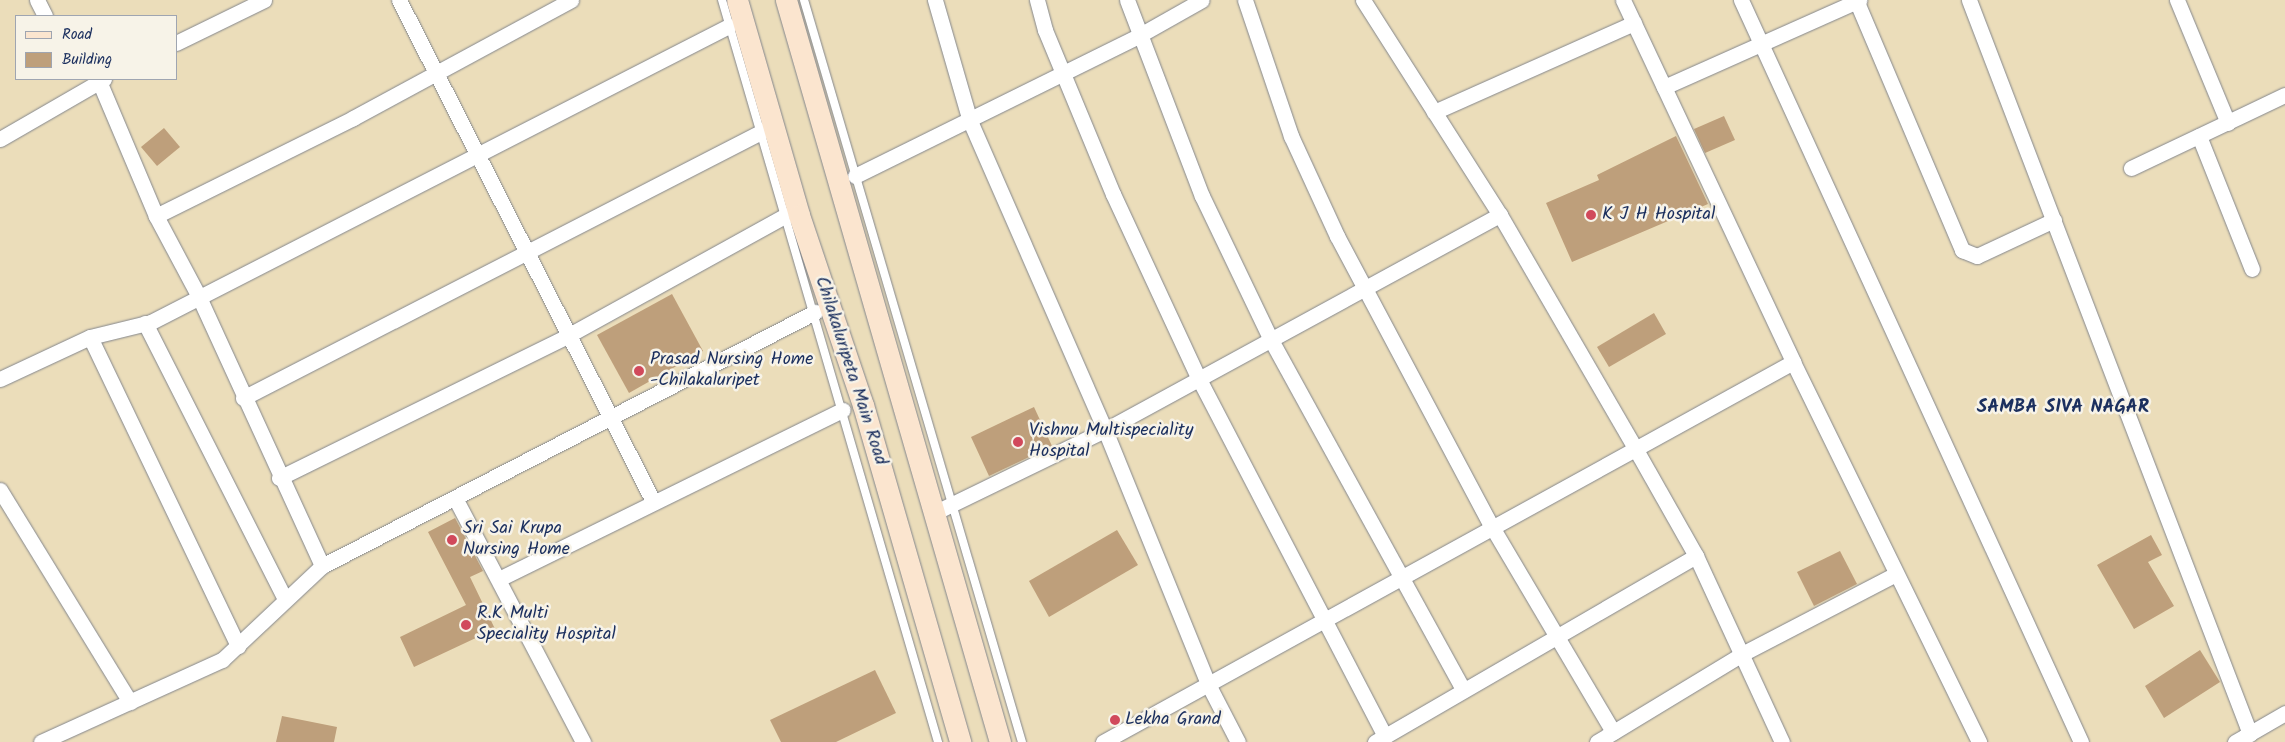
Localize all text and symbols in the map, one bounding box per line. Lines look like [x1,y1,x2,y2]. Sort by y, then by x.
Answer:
legend [15,15,178,80]
text: Road [62,23,92,47]
text: Building [62,48,112,72]
place label: K J H Hospital [1602,204,1715,226]
marker: K J H Hospital [1584,208,1598,222]
street label: Chilakaluripeta Main Road [809,274,891,468]
place label: Prasad Nursing Home -Chilakaluripet [650,350,813,392]
marker: Prasad Nursing Home -Chilakaluripet [632,364,646,378]
district label: SAMBA SIVA NAGAR [1977,397,2149,419]
place label: Vishnu Multispeciality Hospital [1029,421,1193,464]
marker: Vishnu Multispeciality Hospital [1011,435,1025,449]
place label: Sri Sai Krupa Nursing Home [463,519,570,562]
marker: Sri Sai Krupa Nursing Home [445,533,459,547]
place label: R.K Multi Speciality Hospital [477,604,616,646]
marker: R.K Multi Speciality Hospital [459,618,473,632]
place label: Lekha Grand [1125,709,1221,731]
marker: Lekha Grand [1109,714,1121,726]

